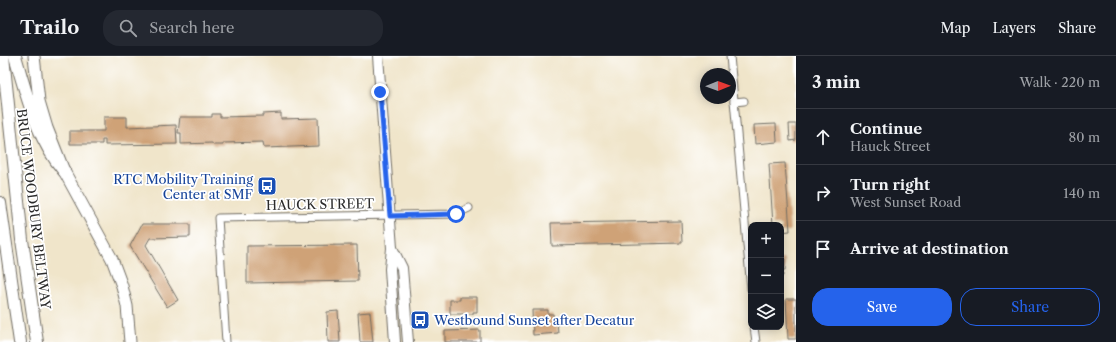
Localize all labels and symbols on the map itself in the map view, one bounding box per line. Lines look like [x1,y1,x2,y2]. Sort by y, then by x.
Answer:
north arrow [700,68,736,104]
route end [371,83,389,101]
street label: BRUCE WOODBURY BELTWAY [14,108,54,311]
place label: RTC Mobility Training Center at SMF [113,171,254,202]
bus stop icon: RTC Mobility Training Center at SMF [256,175,278,197]
street label: HAUCK STREET [266,195,374,213]
route start [447,205,465,223]
bus stop icon: Westbound Sunset after Decatur [409,309,431,331]
place label: Westbound Sunset after Decatur [433,312,635,328]

